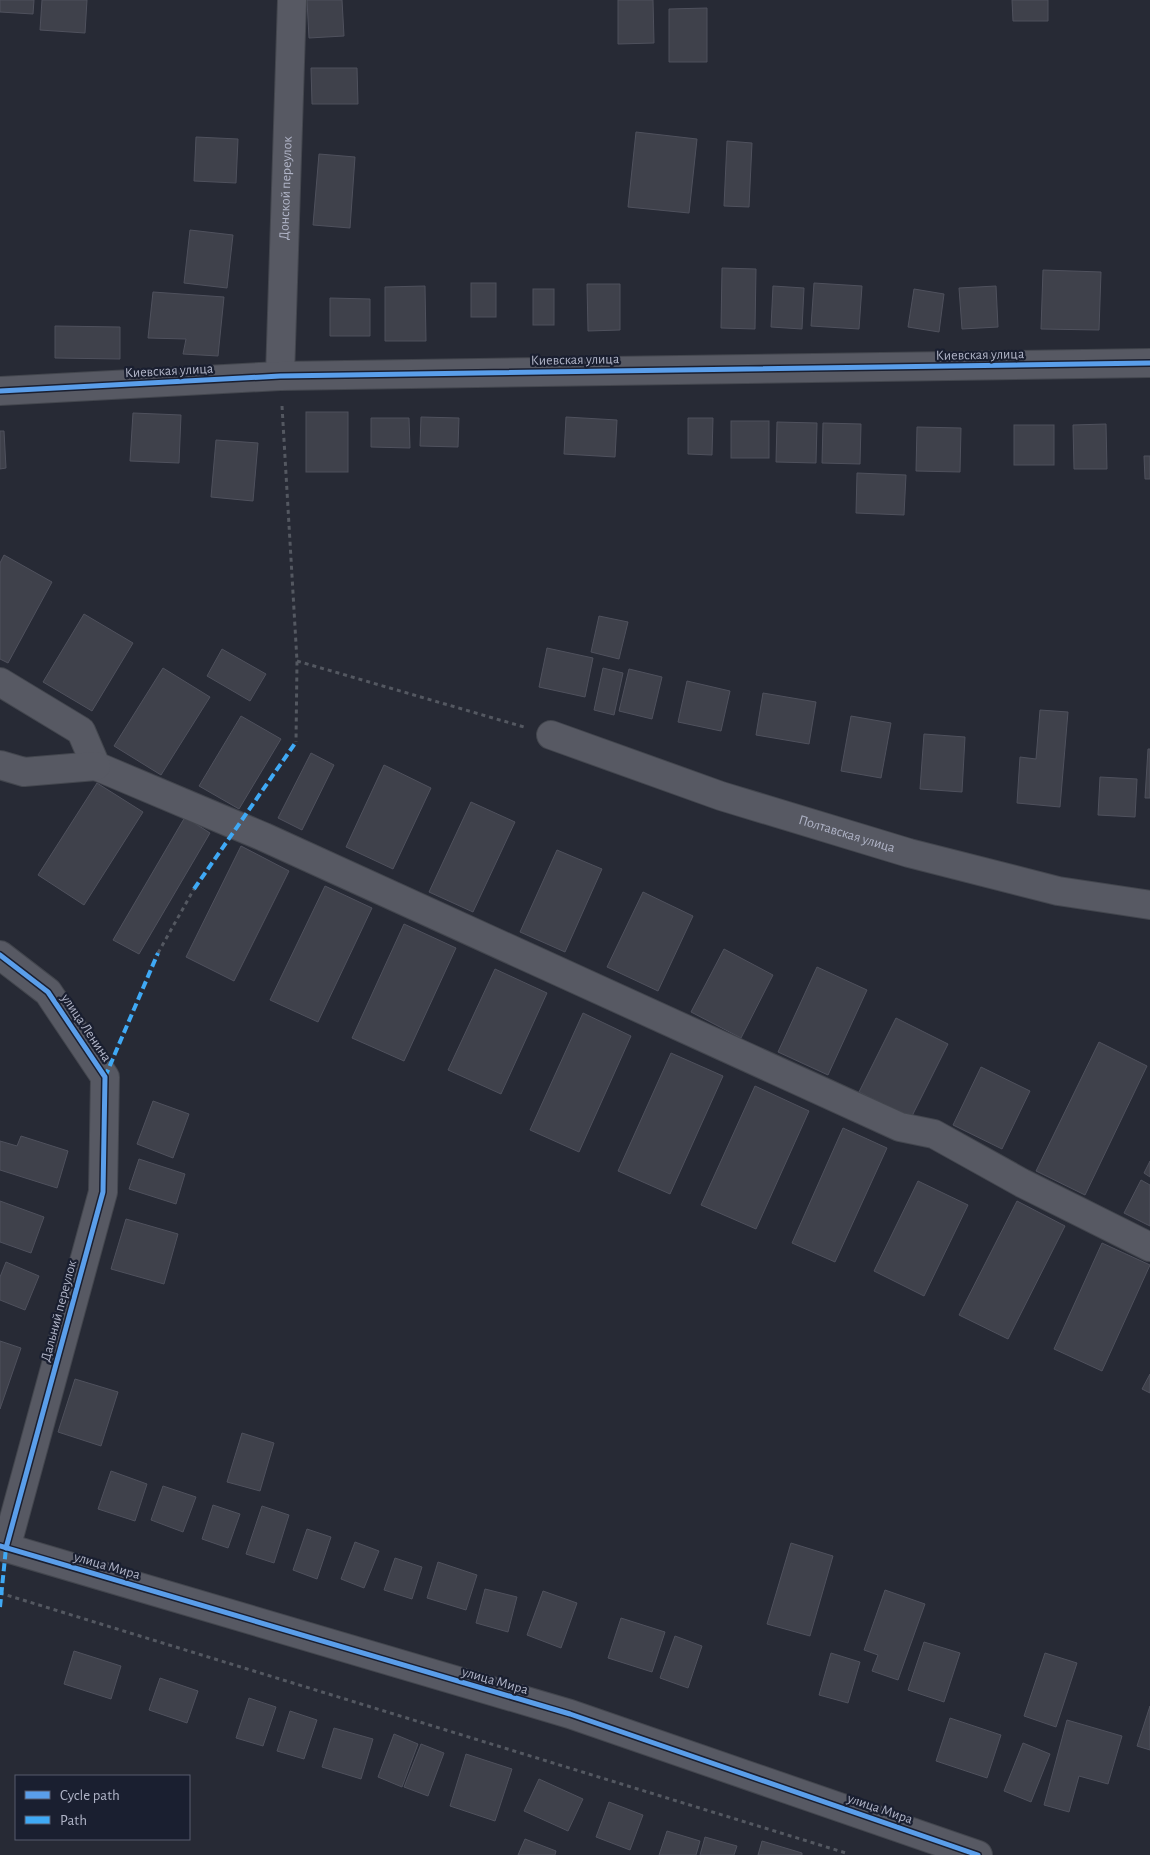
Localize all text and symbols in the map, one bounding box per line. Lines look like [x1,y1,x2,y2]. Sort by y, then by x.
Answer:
street label: Донской переулок [277,135,295,240]
street label: Киевская улица [936,347,1025,363]
street label: Киевская улица [531,352,620,368]
street label: Киевская улица [124,362,214,380]
street label: Полтавская улица [797,813,897,856]
street label: улица Ленина [58,991,114,1065]
street label: Дальний переулок [39,1258,79,1363]
street label: улица Мира [71,1550,142,1582]
street label: улица Мира [459,1665,530,1697]
legend [15,1775,190,1840]
text: Cycle path [60,1788,120,1803]
street label: улица Мира [845,1791,915,1827]
text: Path [60,1813,87,1828]

